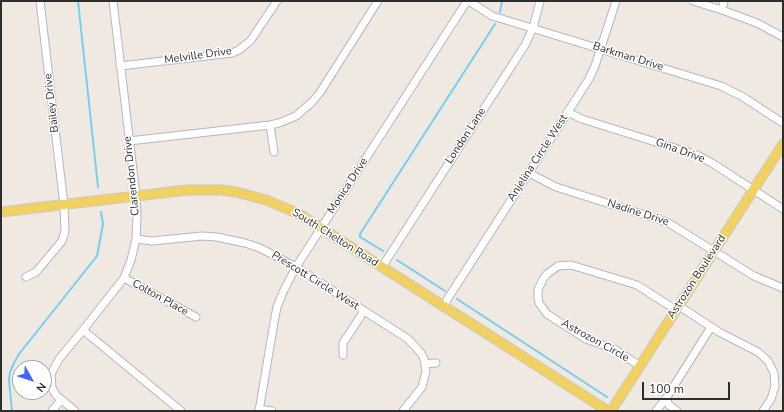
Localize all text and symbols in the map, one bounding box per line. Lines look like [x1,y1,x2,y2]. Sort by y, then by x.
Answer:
street label: Barkman Drive [591,40,665,74]
street label: Melville Drive [163,45,233,67]
street label: Bailey Drive [42,73,62,133]
street label: London Lane [443,106,489,166]
street label: Anjelina Circle West [505,112,571,204]
street label: Clarendon Drive [121,135,143,217]
street label: Gina Drive [654,136,706,166]
street label: Monica Drive [325,156,371,216]
street label: Nadine Drive [606,197,670,229]
street label: South Chelton Road [289,206,381,270]
street label: Astrozon Boulevard [665,233,729,321]
street label: Prescott Circle West [269,249,361,313]
street label: Colton Place [130,277,190,319]
street label: Astrozon Circle [559,317,631,365]
north arrow [12,360,52,400]
scale bar [644,374,732,400]
text: N [33,379,49,395]
text: 100 m [649,381,684,397]

